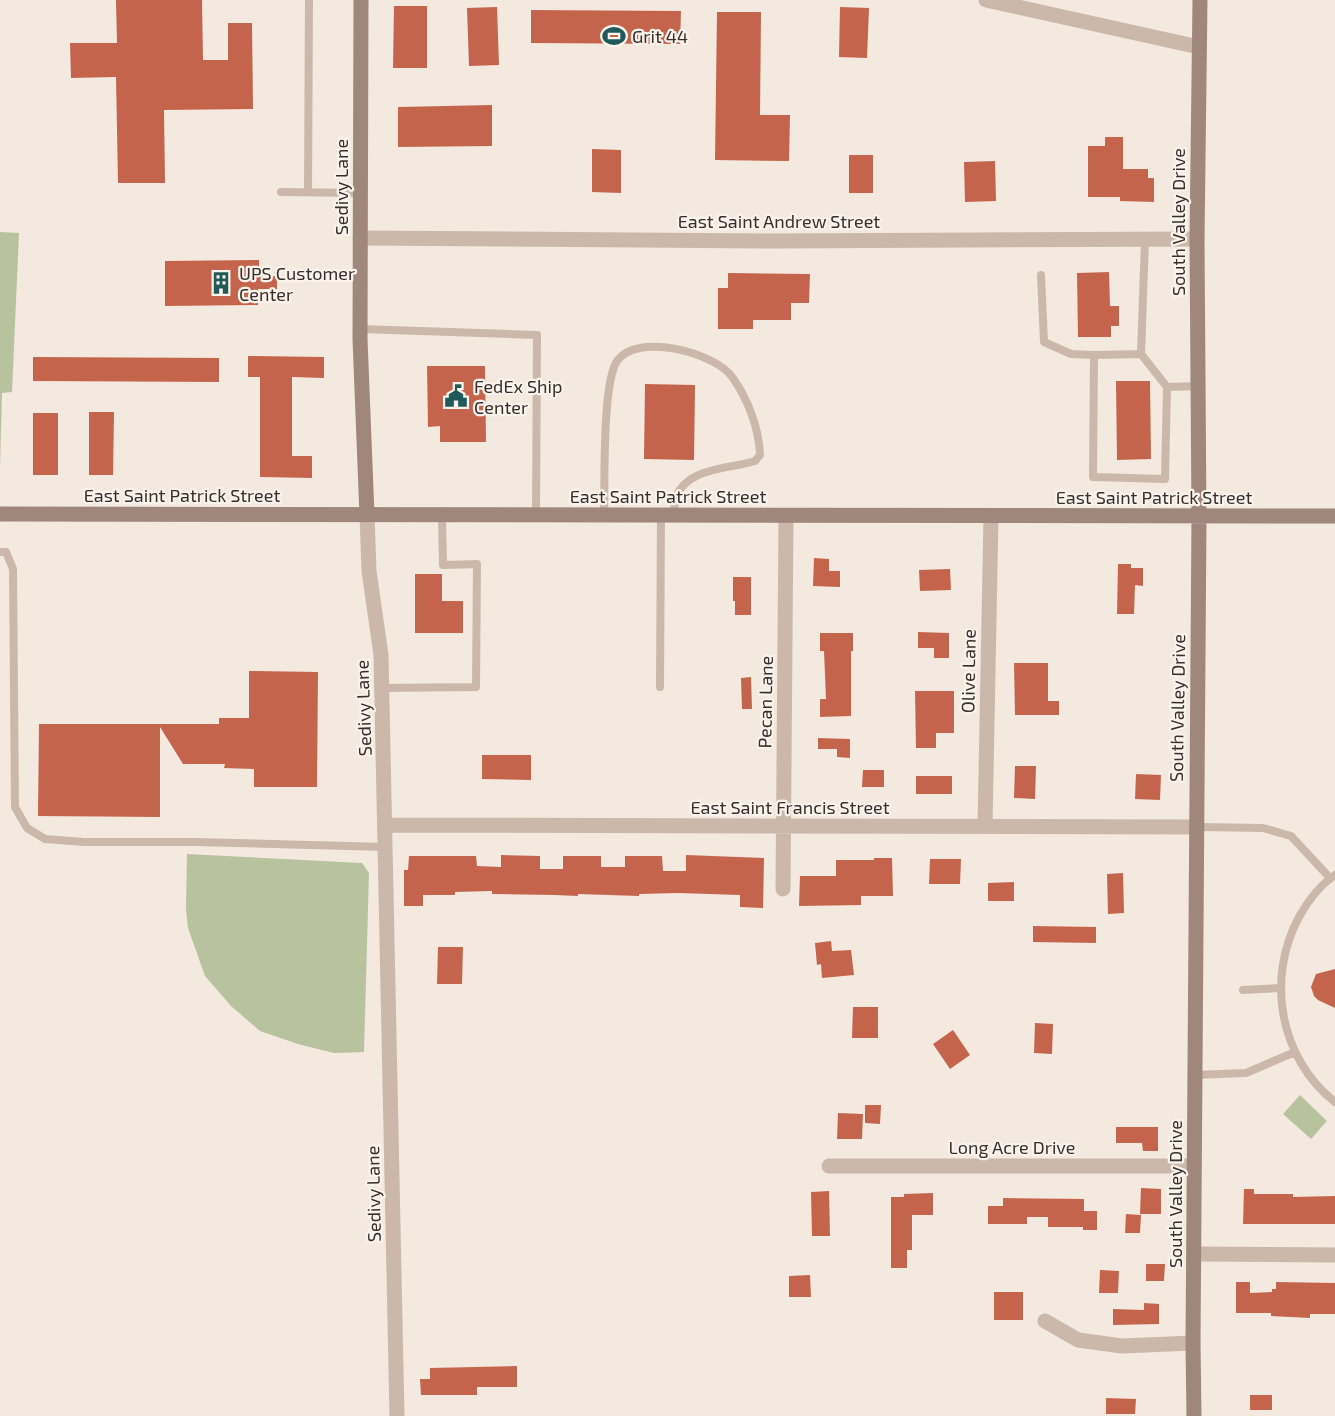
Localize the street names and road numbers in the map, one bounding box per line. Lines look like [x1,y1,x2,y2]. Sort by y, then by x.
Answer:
street label: Sedivy Lane [330,139,352,235]
street label: South Valley Drive [1167,148,1189,296]
street label: East Saint Andrew Street [678,210,880,232]
street label: East Saint Patrick Street [84,484,280,506]
street label: East Saint Patrick Street [570,485,766,507]
street label: East Saint Patrick Street [1056,486,1252,508]
street label: Olive Lane [956,629,980,713]
street label: South Valley Drive [1165,634,1189,782]
street label: Pecan Lane [753,656,777,748]
street label: Sedivy Lane [350,659,376,757]
street label: East Saint Francis Street [690,796,890,818]
street label: South Valley Drive [1164,1120,1186,1268]
street label: Long Acre Drive [949,1136,1075,1158]
street label: Sedivy Lane [361,1146,385,1242]

